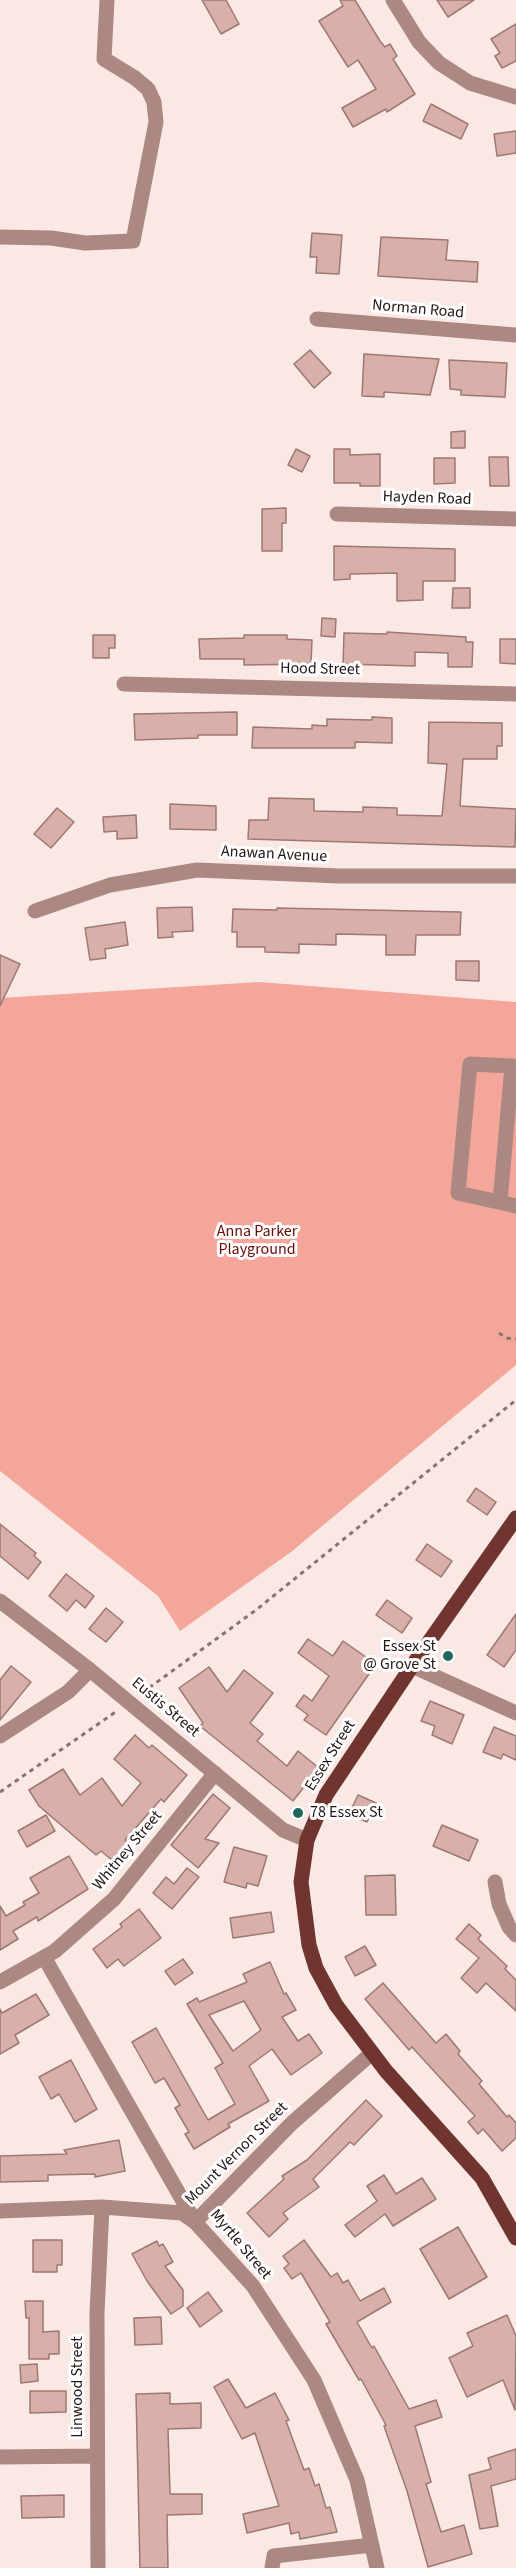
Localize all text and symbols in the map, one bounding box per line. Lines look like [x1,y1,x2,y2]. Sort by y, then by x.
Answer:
street label: Norman Road [371,296,465,324]
street label: Hayden Road [382,488,472,510]
street label: Hood Street [280,660,360,680]
street label: Anawan Avenue [220,843,328,867]
park label: Anna Parker Playground [217,1222,297,1260]
place label: Essex St @ Grove St [363,1637,436,1675]
marker: Essex St @ Grove St [441,1649,455,1663]
street label: Eustis Street [127,1674,203,1742]
street label: Essex Street [302,1717,360,1795]
place label: 78 Essex St [310,1803,383,1823]
marker: 78 Essex St [291,1806,305,1820]
street label: Whitney Street [89,1807,167,1895]
street label: Mount Vernon Street [182,2099,292,2209]
street label: Myrtle Street [205,2206,275,2284]
street label: Linwood Street [68,2336,88,2438]

